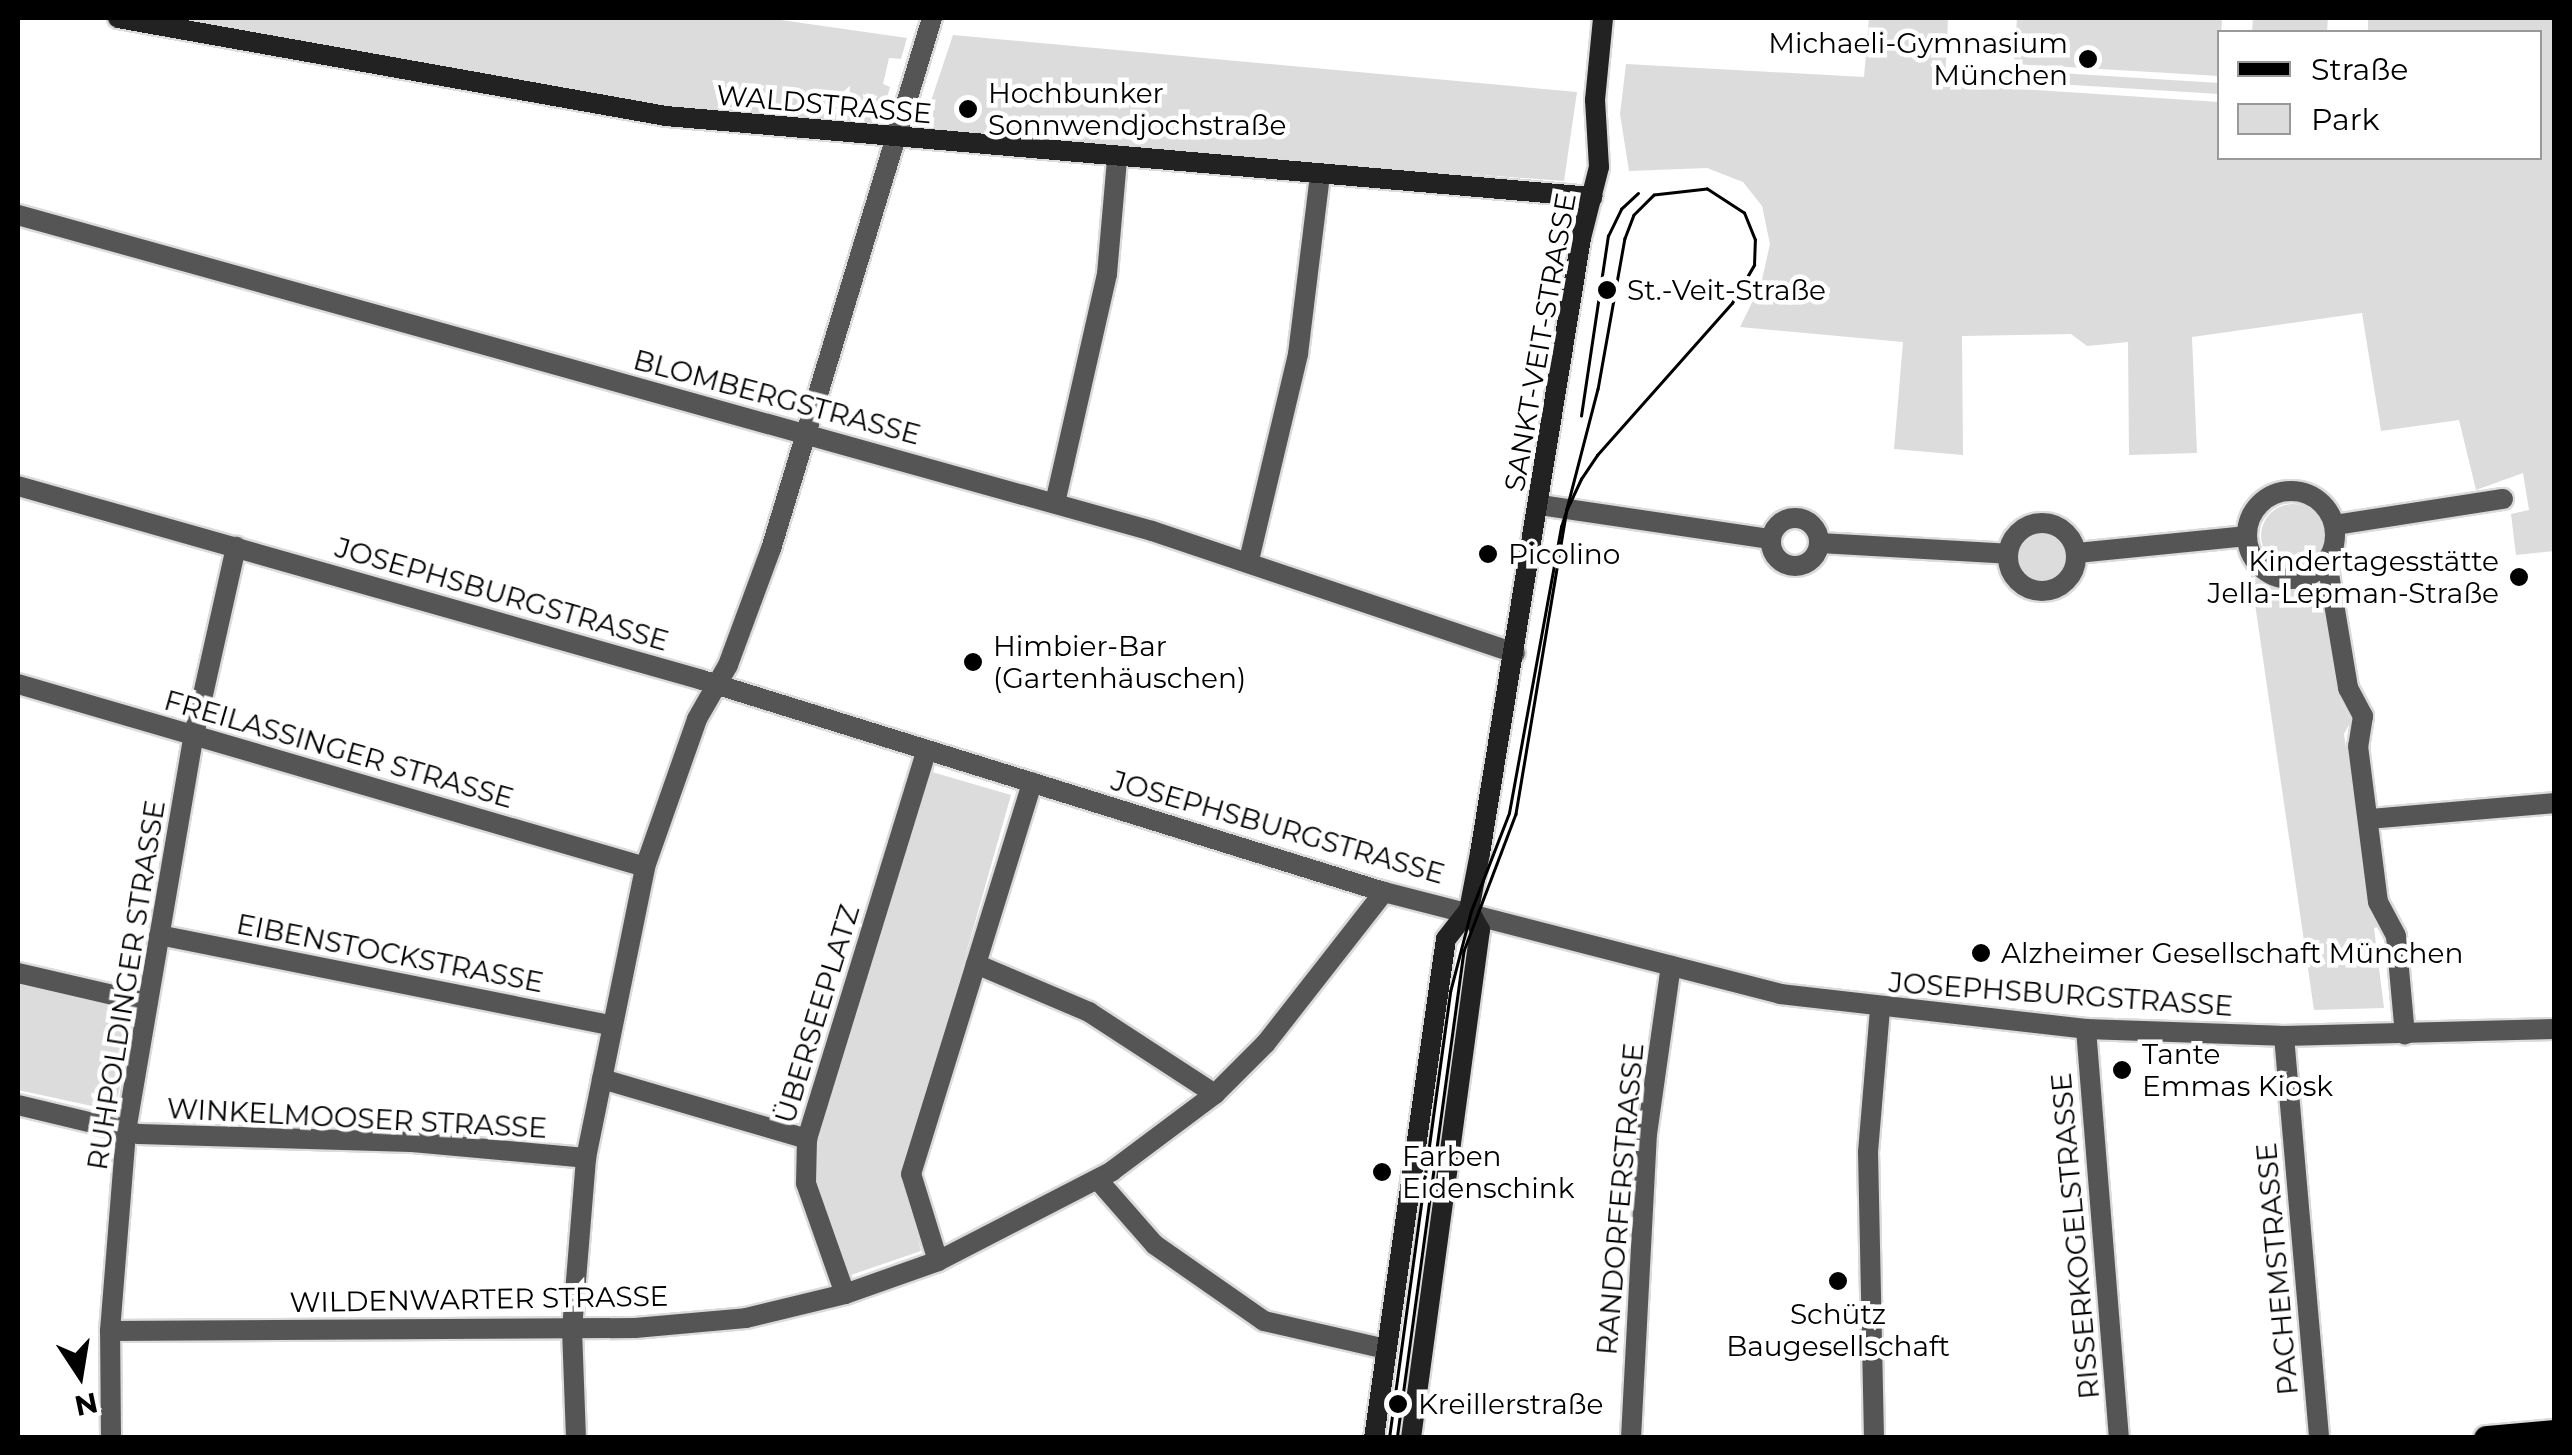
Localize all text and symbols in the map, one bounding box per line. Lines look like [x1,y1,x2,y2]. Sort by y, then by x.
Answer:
place label: Michaeli-Gymnasium München [1768,26,2068,92]
legend [2217,30,2542,160]
marker: Michaeli-Gymnasium München [2077,48,2099,70]
text: Straße [2311,51,2408,88]
place label: Hochbunker Sonnwendjochstraße [988,76,1286,142]
street label: WALDSTRASSE [715,78,933,130]
marker: Hochbunker Sonnwendjochstraße [957,98,979,120]
text: Park [2311,101,2380,138]
street label: SANKT-VEIT-STRASSE [1497,190,1583,494]
place label: St.-Veit-Straße [1627,273,1826,307]
marker: St.-Veit-Straße [1596,279,1618,301]
street label: BLOMBERGSTRASSE [630,343,924,451]
street label: JOSEPHSBURGSTRASSE [332,530,672,658]
place label: Picolino [1508,537,1620,571]
marker: Picolino [1477,543,1499,565]
place label: Kindertagesstätte Jella-Lepman-Straße [2207,544,2499,610]
marker: Kindertagesstätte Jella-Lepman-Straße [2508,566,2530,588]
place label: Himbier-Bar (Gartenhäuschen) [993,629,1246,695]
marker: Himbier-Bar (Gartenhäuschen) [962,651,984,673]
street label: FREILASSINGER STRASSE [160,683,518,815]
street label: JOSEPHSBURGSTRASSE [1108,763,1448,891]
street label: RUHPOLDINGER STRASSE [80,798,172,1172]
street label: ÜBERSEEPLATZ [768,901,866,1127]
street label: EIBENSTOCKSTRASSE [234,907,546,999]
place label: Alzheimer Gesellschaft München [2001,936,2463,970]
marker: Alzheimer Gesellschaft München [1970,942,1992,964]
street label: JOSEPHSBURGSTRASSE [1888,965,2234,1023]
place label: Tante Emmas Kiosk [2142,1037,2333,1103]
street label: RANDORFERSTRASSE [1590,1042,1650,1356]
marker: Tante Emmas Kiosk [2111,1059,2133,1081]
street label: RISSERKOGELSTRASSE [2044,1071,2106,1401]
street label: WINKELMOOSER STRASSE [166,1091,548,1145]
place label: Farben Eidenschink [1402,1139,1574,1205]
street label: PACHEMSTRASSE [2249,1141,2305,1397]
marker: Farben Eidenschink [1371,1161,1393,1183]
marker: Schütz Baugesellschaft [1827,1270,1849,1292]
street label: WILDENWARTER STRASSE [289,1279,669,1319]
place label: Schütz Baugesellschaft [1726,1297,1950,1363]
north arrow [30,1325,130,1425]
text: N [72,1385,101,1423]
place label: Kreillerstraße [1418,1387,1603,1421]
marker: Kreillerstraße [1387,1393,1409,1415]

